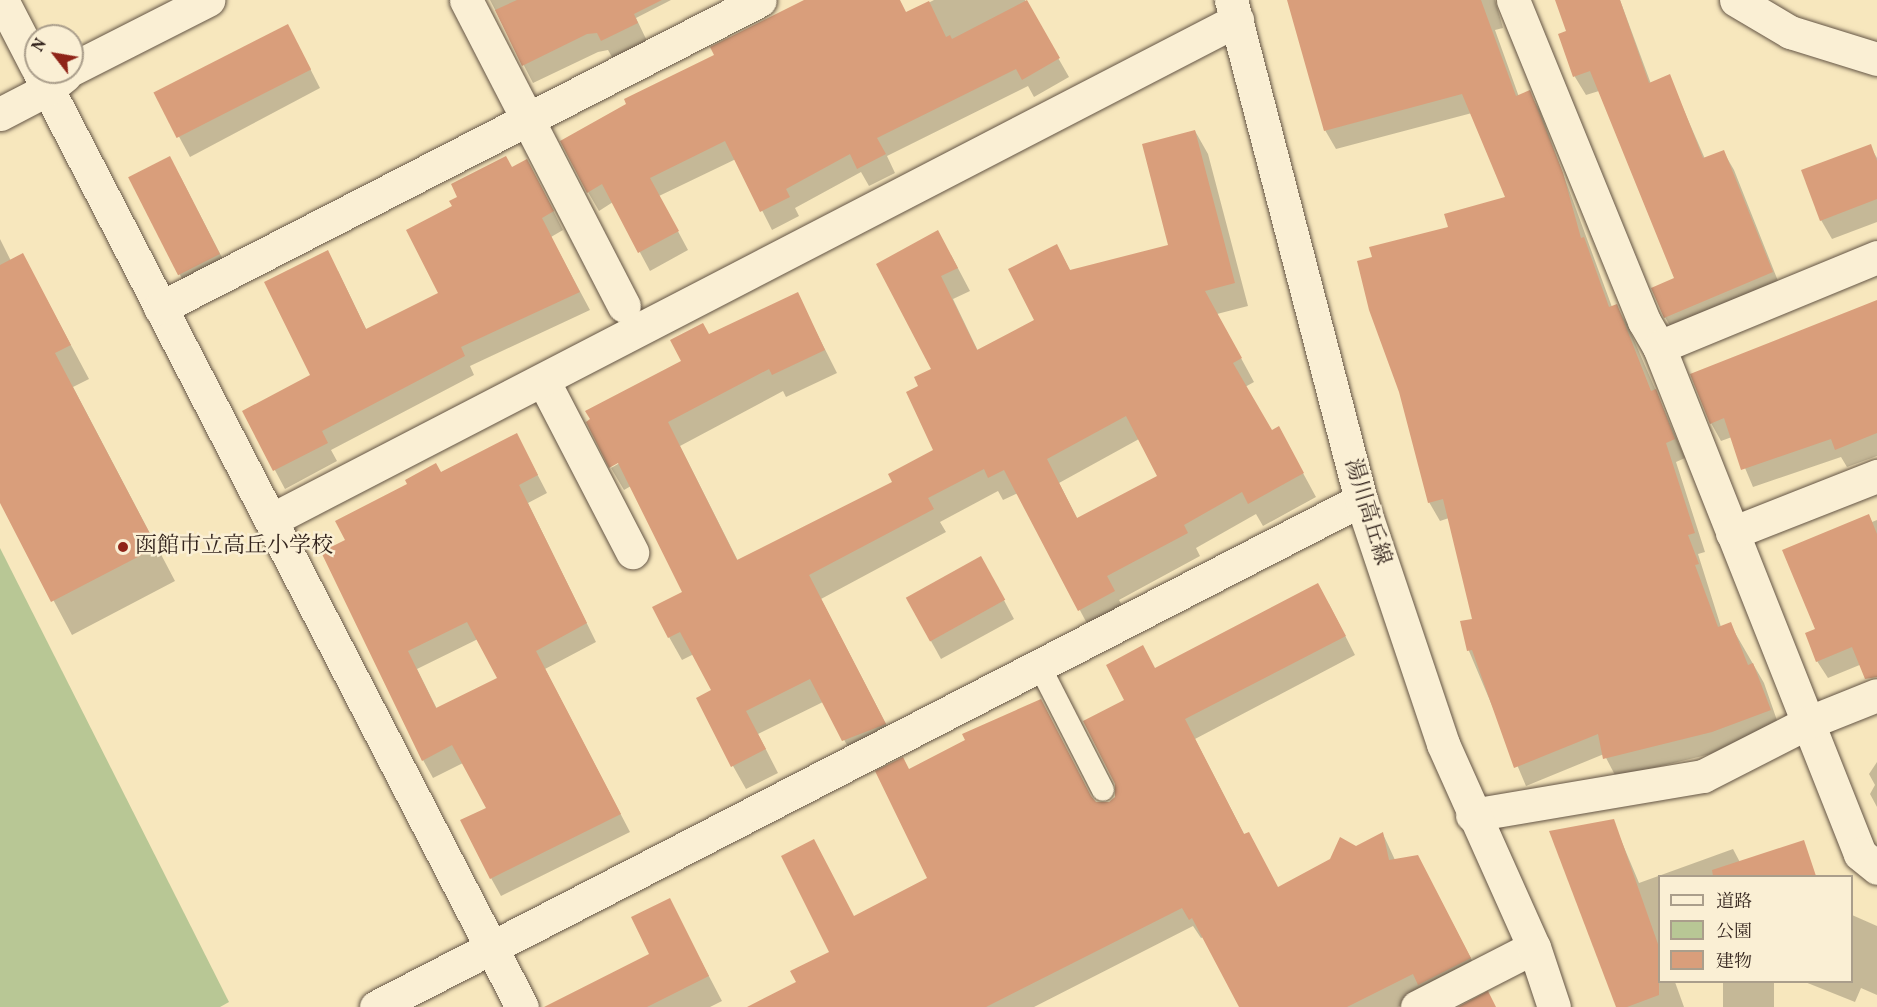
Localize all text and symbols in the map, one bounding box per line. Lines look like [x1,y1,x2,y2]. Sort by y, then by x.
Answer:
north arrow [24,24,84,84]
text: N [28,35,53,56]
street label: 湯川高丘線 [1338,456,1396,568]
place label: 函館市立高丘小学校 [135,534,333,560]
marker: 函館市立高丘小学校 [116,540,130,554]
legend [1658,875,1853,983]
text: 道路 [1716,890,1752,915]
text: 公園 [1716,920,1752,945]
text: 建物 [1716,950,1752,975]

